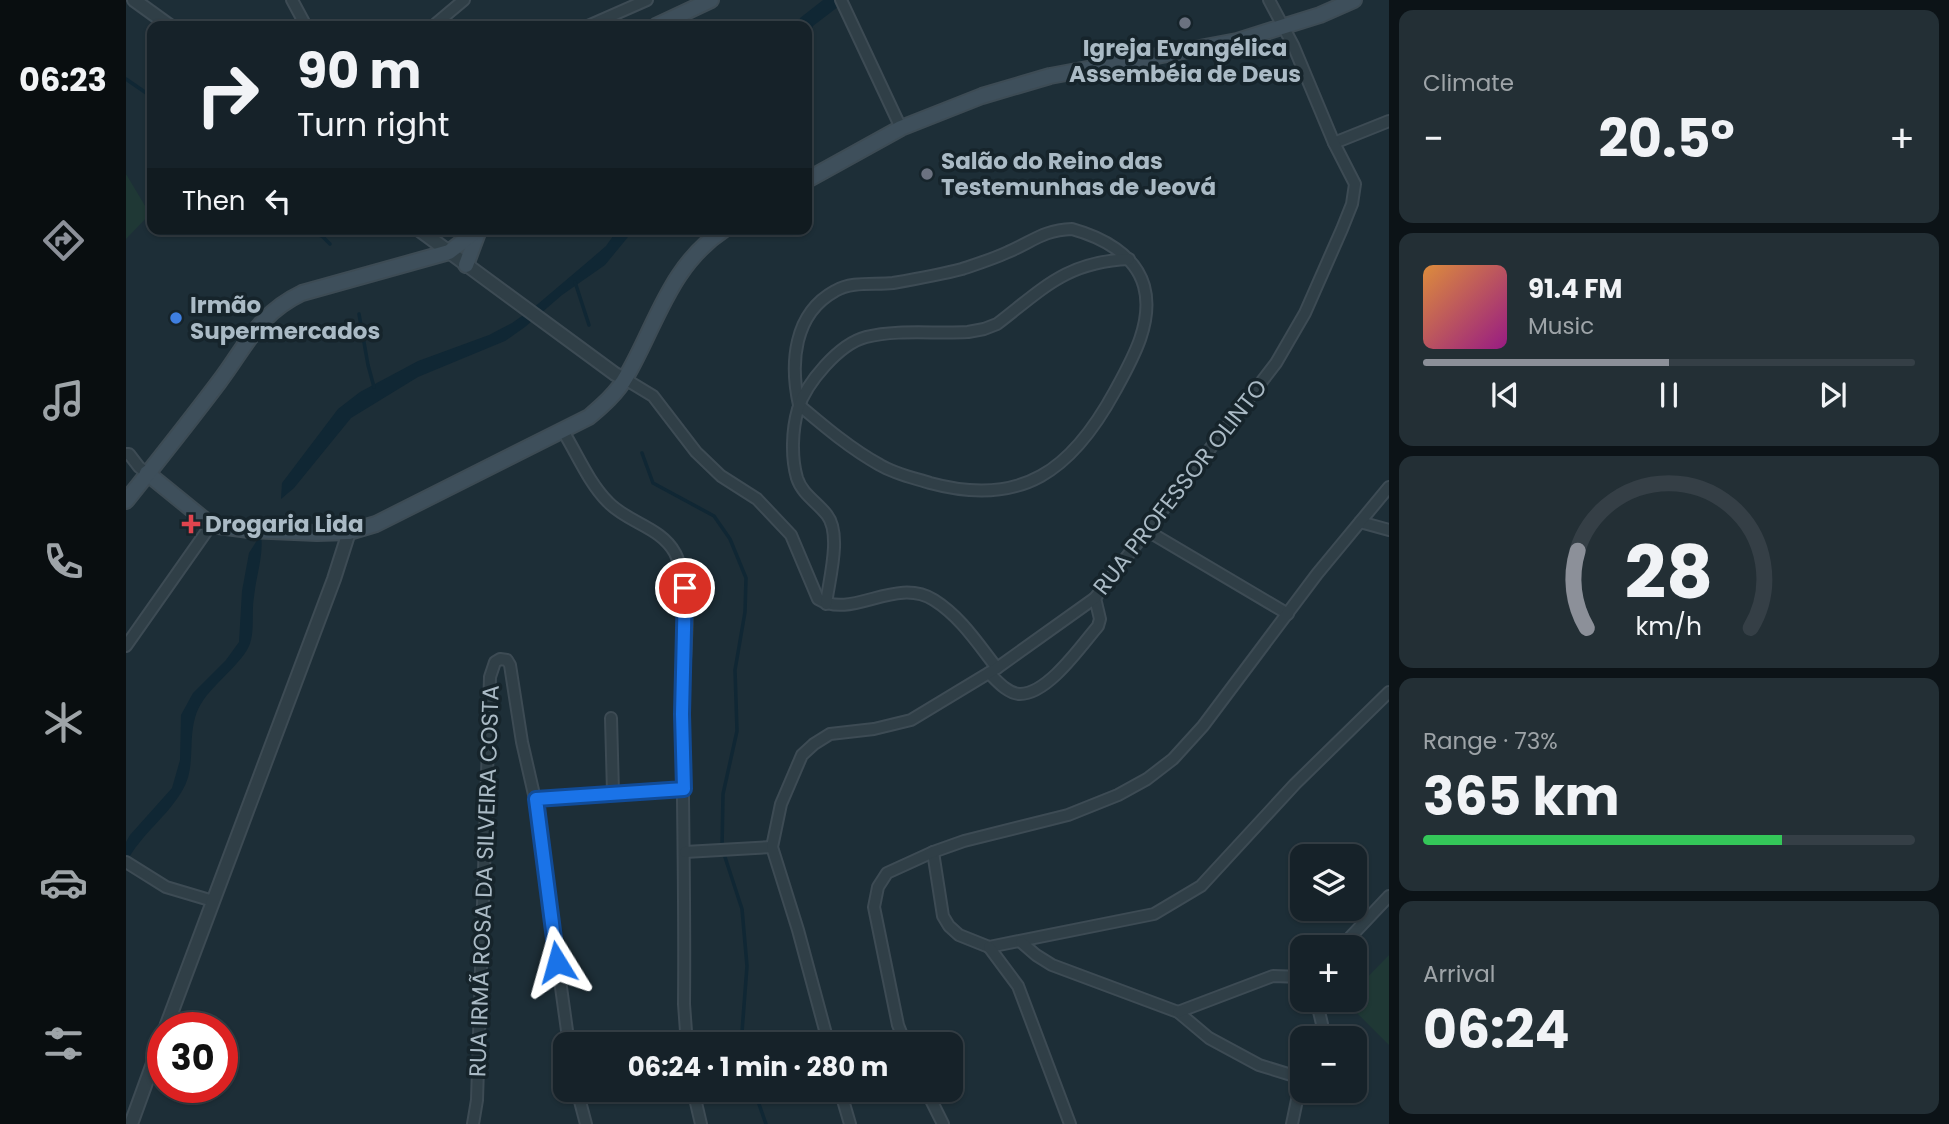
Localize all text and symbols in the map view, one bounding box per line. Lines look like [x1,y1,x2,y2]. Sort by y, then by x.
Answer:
marker: Igreja Evangélica Assembéia de Deus [1177,15,1193,31]
place label: Igreja Evangélica Assembéia de Deus [1069,32,1301,90]
text: 90 m [297,37,421,105]
icon: right [182,49,273,140]
text: 06:23 [19,57,107,102]
text: Climate [1423,67,1514,99]
text: Turn right [297,102,449,147]
text: 20.5° [1598,102,1735,175]
text: − [1423,112,1444,165]
text: + [1889,112,1915,165]
place label: Salão do Reino das Testemunhas de Jeová [941,145,1216,203]
marker: Salão do Reino das Testemunhas de Jeová [919,166,935,182]
icon: left [259,182,297,220]
text: Then [182,183,245,219]
icon: directions [39,216,88,265]
text: 91.4 FM [1528,271,1622,307]
place label: Irmão Supermercados [190,289,380,347]
marker: Irmão Supermercados [168,310,184,326]
text: Music [1528,310,1594,342]
street label: RUA PROFESSOR OLINTO [1086,373,1274,601]
icon: music [39,376,88,425]
icon: previous [1486,376,1524,414]
icon: pause [1650,376,1688,414]
icon: next [1814,376,1852,414]
place label: Drogaria Lida [205,508,364,540]
marker: Drogaria Lida [183,516,199,532]
text: 28 [1625,522,1713,623]
icon: phone [39,537,88,586]
pin [655,558,715,618]
icon: arrive [666,569,704,607]
text: km/h [1636,609,1702,644]
street label: RUA IRMÃ ROSA DA SILVEIRA COSTA [461,684,507,1078]
icon: climate [39,698,88,747]
text: Range · 73% [1423,725,1558,757]
text: 365 km [1423,760,1620,833]
map controls [1290,844,1367,1103]
button: layers [1290,844,1367,921]
icon: car [39,858,88,907]
position arrow [520,925,594,999]
button: + [1290,935,1367,1012]
text: Arrival [1423,958,1495,990]
text: 06:24 [1423,993,1570,1066]
speed limit sign: 30 [147,1012,238,1103]
icon: filters [39,1019,88,1068]
button: − [1290,1026,1367,1103]
text: 06:24 · 1 min · 280 m [628,1049,888,1085]

